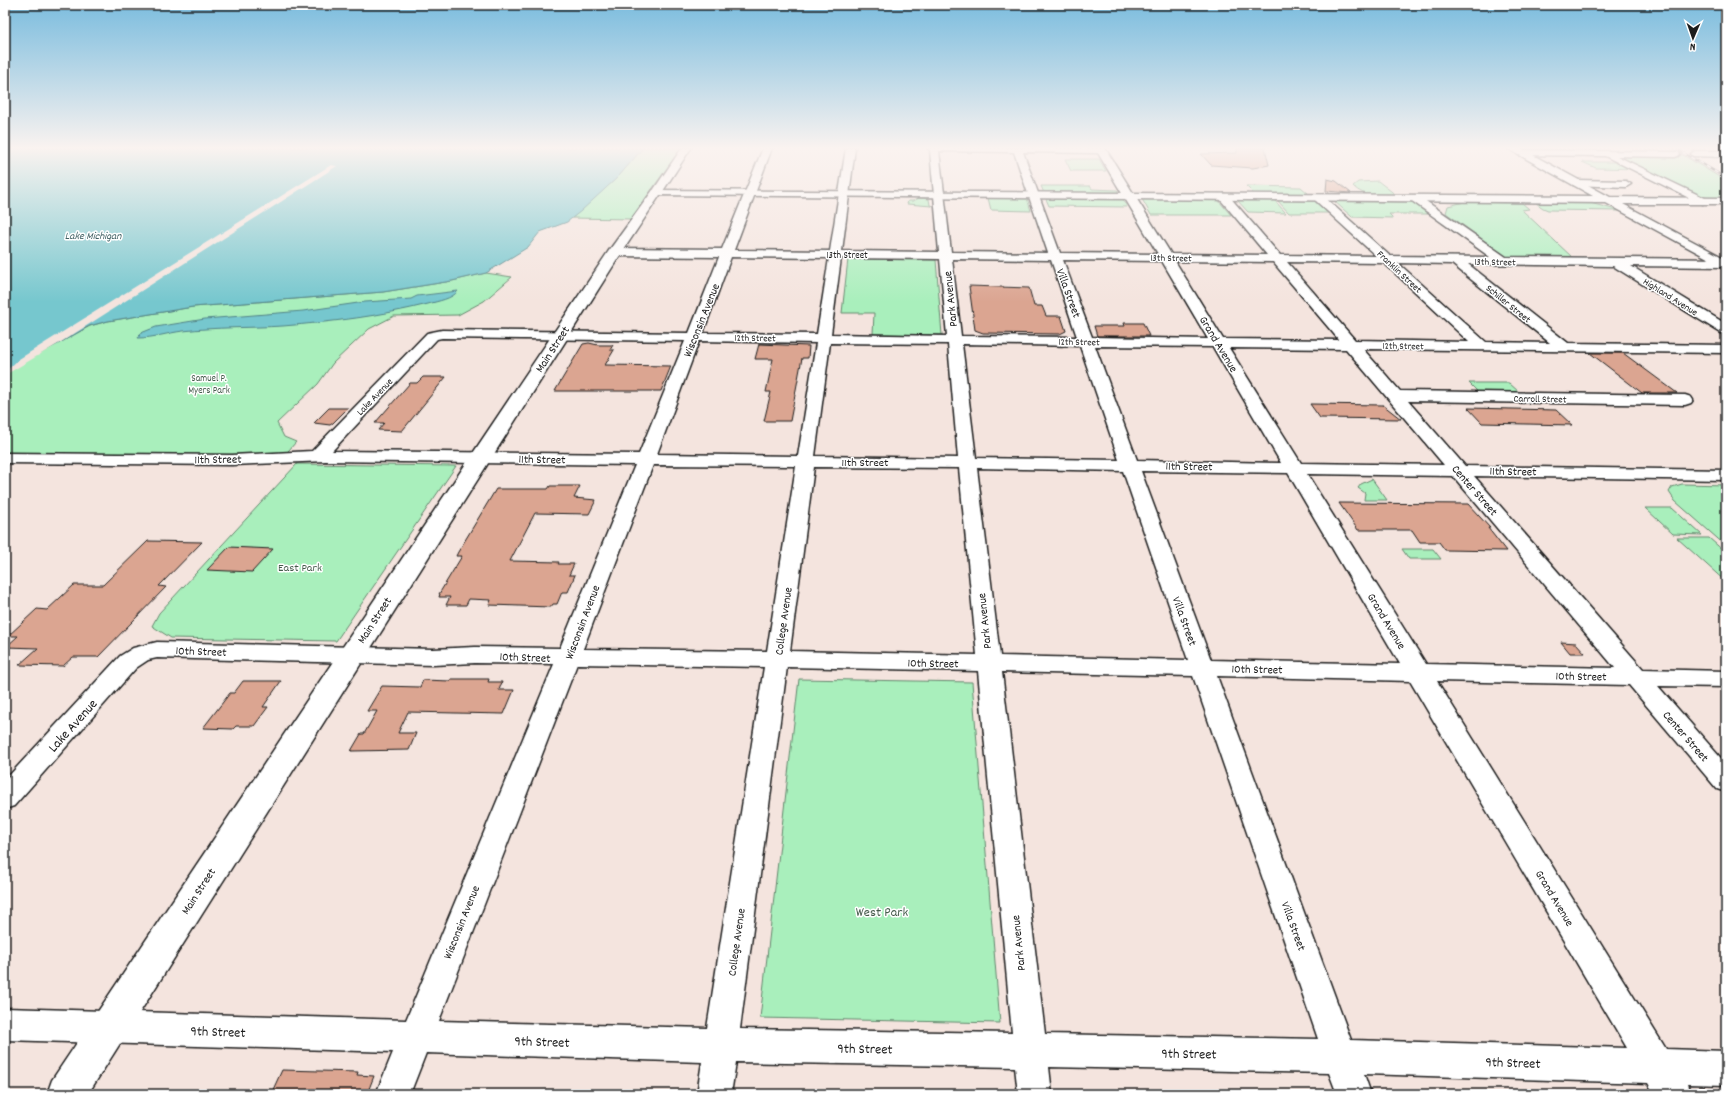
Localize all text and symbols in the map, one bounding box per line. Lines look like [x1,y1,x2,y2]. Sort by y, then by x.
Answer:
north arrow [1673,18,1713,58]
text: N [1689,38,1696,54]
water label: Lake Michigan [65,229,122,245]
street label: Franklin Street [1373,248,1424,297]
street label: 13th Street [826,249,868,263]
street label: 13th Street [1150,252,1192,266]
street label: 13th Street [1474,256,1516,270]
street label: Villa Street [1051,267,1085,321]
street label: Park Avenue [940,270,963,328]
street label: Highland Avenue [1640,275,1700,320]
street label: Wisconsin Avenue [680,281,725,360]
street label: Schiller Street [1482,282,1533,327]
street label: Grand Avenue [1194,313,1241,376]
street label: Main Street [532,323,575,376]
street label: 12th Street [734,332,776,346]
street label: 12th Street [1058,336,1100,350]
street label: 12th Street [1382,340,1424,354]
park label: Samuel P. Myers Park [188,372,230,398]
street label: Lake Avenue [354,375,397,419]
street label: Carroll Street [1513,393,1567,407]
street label: 11th Street [194,452,242,469]
street label: 11th Street [518,452,566,469]
street label: 11th Street [841,455,889,472]
street label: 11th Street [1165,459,1213,476]
street label: Center Street [1447,462,1501,521]
street label: 11th Street [1489,464,1537,481]
park label: East Park [278,560,322,577]
street label: Wisconsin Avenue [561,583,605,662]
street label: College Avenue [771,586,798,656]
street label: Grand Avenue [1362,590,1409,653]
street label: Park Avenue [974,592,997,650]
street label: Main Street [354,594,397,647]
street label: Villa Street [1167,595,1201,649]
street label: 10th Street [175,643,227,662]
street label: 10th Street [499,649,551,668]
street label: 10th Street [907,656,959,673]
street label: 10th Street [1231,662,1283,679]
street label: 10th Street [1555,669,1607,686]
street label: Lake Avenue [44,695,103,757]
street label: Center Street [1658,708,1712,767]
street label: Main Street [178,865,221,918]
street label: Grand Avenue [1530,867,1577,930]
street label: Wisconsin Avenue [440,883,485,962]
street label: Villa Street [1276,900,1310,954]
park label: West Park [856,903,908,923]
street label: College Avenue [724,907,751,977]
street label: Park Avenue [1008,914,1031,972]
street label: 9th Street [190,1022,246,1044]
street label: 9th Street [514,1032,570,1054]
street label: 9th Street [837,1040,893,1060]
street label: 9th Street [1161,1045,1217,1065]
street label: 9th Street [1485,1053,1541,1075]

